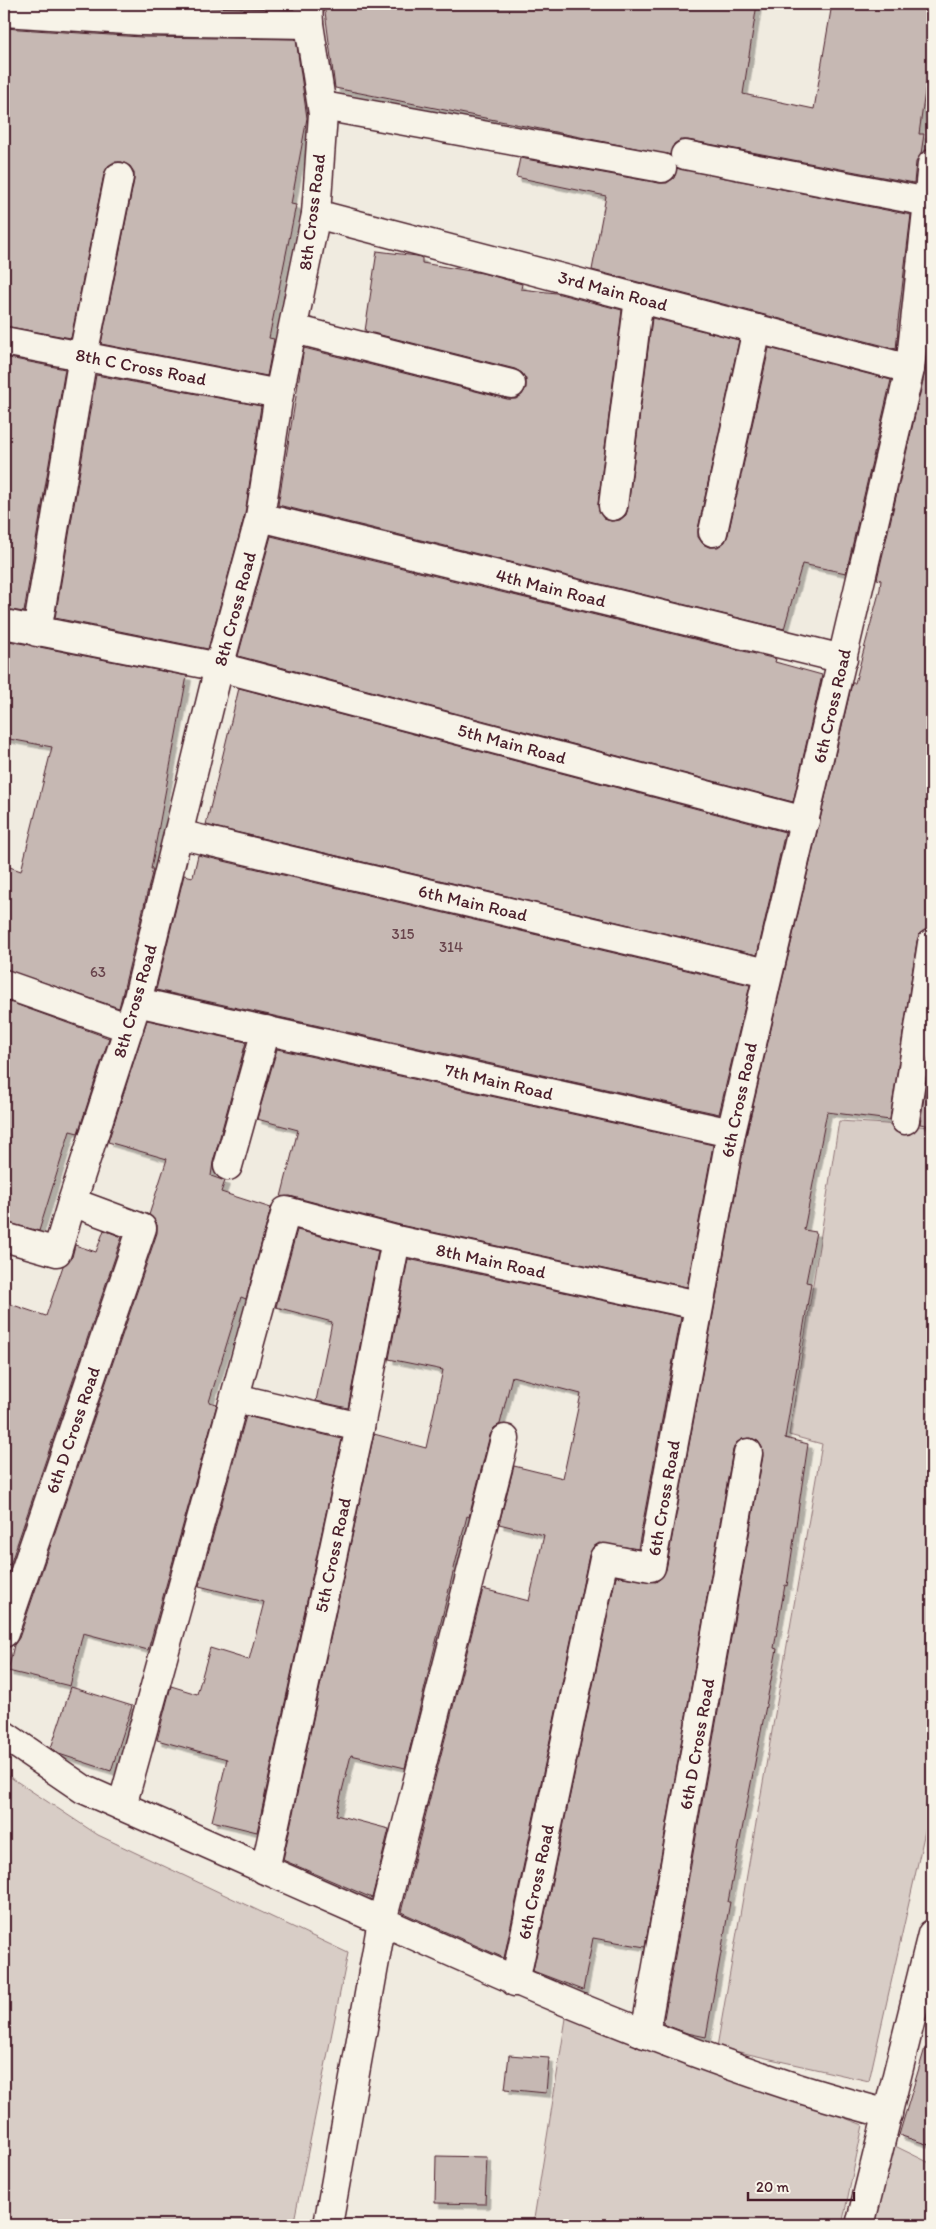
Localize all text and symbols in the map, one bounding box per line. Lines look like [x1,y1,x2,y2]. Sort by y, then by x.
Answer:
street label: 8th Cross Road [294,152,330,272]
street label: 3rd Main Road [556,266,670,316]
street label: 8th C Cross Road [74,344,209,391]
street label: 8th Cross Road [209,549,261,669]
street label: 4th Main Road [494,564,608,612]
street label: 6th Cross Road [808,646,856,765]
street label: 5th Main Road [455,719,569,769]
street label: 6th Main Road [416,880,530,926]
house number: 315 [391,925,415,943]
house number: 314 [439,938,463,956]
street label: 8th Cross Road [108,941,162,1060]
house number: 63 [90,963,106,981]
street label: 6th Cross Road [716,1040,762,1160]
street label: 7th Main Road [442,1059,556,1105]
street label: 8th Main Road [434,1239,548,1283]
street label: 6th D Cross Road [41,1363,105,1496]
street label: 6th Cross Road [643,1438,685,1558]
street label: 5th Cross Road [310,1495,356,1614]
street label: 6th D Cross Road [675,1676,719,1811]
street label: 6th Cross Road [513,1822,559,1942]
scale bar [748,2169,855,2201]
text: 20 m [756,2178,790,2196]

